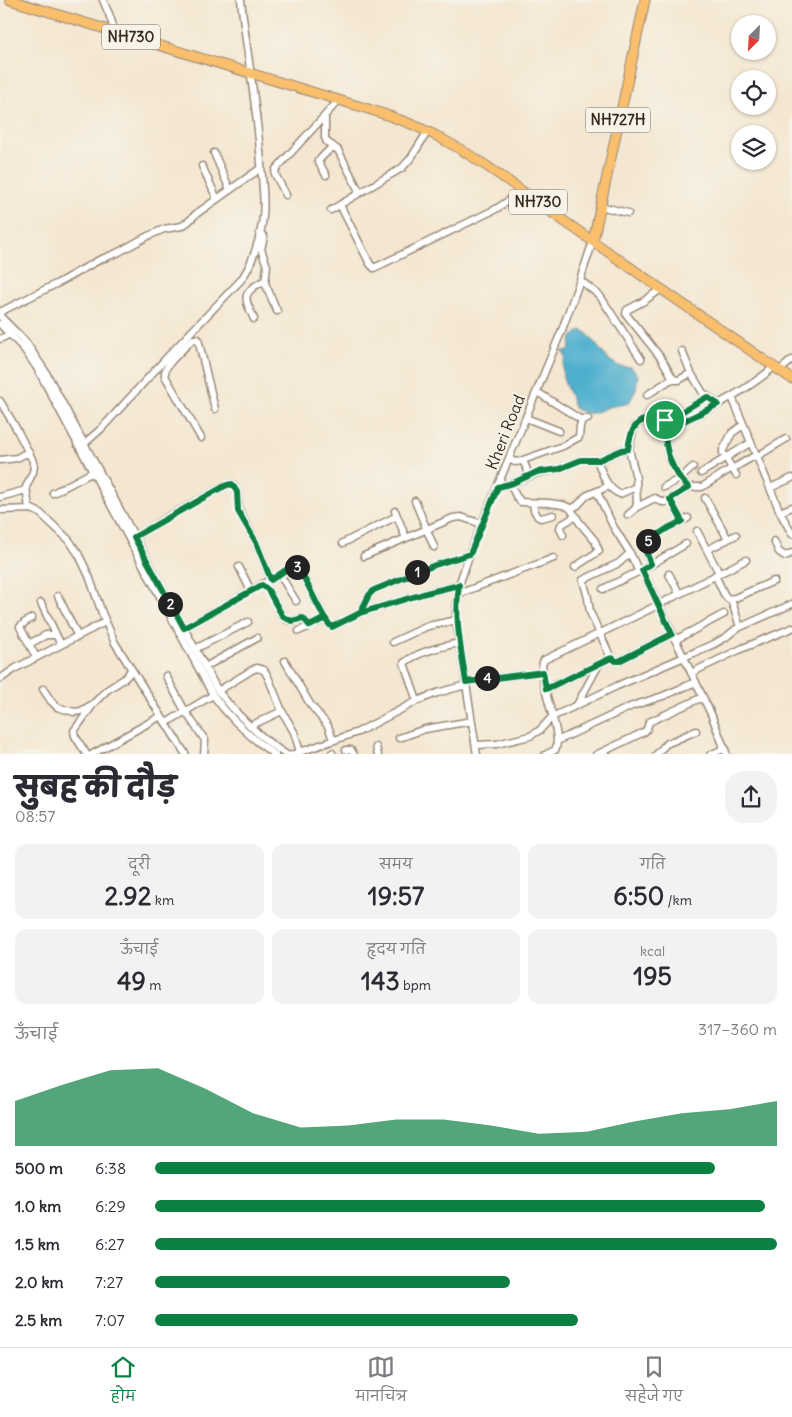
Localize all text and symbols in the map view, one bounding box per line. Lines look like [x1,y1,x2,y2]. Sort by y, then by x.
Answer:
north arrow [731,15,776,60]
map controls [731,15,776,170]
road number: NH730 [102,24,160,50]
button: locate [731,70,776,115]
road number: NH727H [586,108,650,132]
button: layers [731,125,776,170]
road number: NH730 [509,190,567,214]
street label: Kheri Road [481,392,529,472]
pin [644,399,686,441]
icon: arrive [651,406,679,434]
pin: 5 [636,528,660,554]
text: 5 [644,532,653,550]
pin: 3 [284,554,310,580]
text: 3 [294,558,301,576]
pin: 1 [404,560,430,584]
text: 1 [415,563,420,581]
pin: 2 [158,592,182,616]
text: 2 [167,595,174,613]
pin: 4 [474,666,500,690]
text: 4 [483,669,492,687]
text: सुबह की दौड़ [15,769,176,805]
button: share [725,771,777,823]
text: 08:57 [15,806,55,826]
text: दूरी [128,855,150,873]
text: समय [379,855,413,873]
text: गति [640,855,665,873]
text: 2.92 [104,880,151,912]
text: 19:57 [368,880,424,912]
text: 6:50 [613,880,664,912]
text: km [151,891,174,909]
text: /km [664,891,692,909]
text: ऊँचाई [121,940,158,958]
text: हृदय गति [366,940,426,958]
text: kcal [640,942,665,960]
text: 195 [633,960,672,992]
text: 49 [117,965,146,997]
text: 143 [361,965,400,997]
text: m [146,976,162,994]
text: bpm [400,976,431,994]
text: 317–360 m [698,1019,777,1039]
text: ऊँचाई [15,1023,58,1043]
text: 500 m [15,1158,63,1178]
text: 6:38 [95,1158,126,1178]
text: 1.0 km [15,1196,61,1216]
text: 6:29 [95,1196,126,1216]
text: 1.5 km [15,1234,60,1254]
text: 6:27 [95,1234,124,1254]
text: 2.0 km [15,1272,64,1292]
text: 7:27 [95,1272,123,1292]
text: 2.5 km [15,1310,62,1330]
text: 7:07 [95,1310,125,1330]
tab: होम [109,1353,137,1412]
tab: मानचित्र [355,1353,407,1412]
tab: सहेजे गए [625,1353,683,1412]

